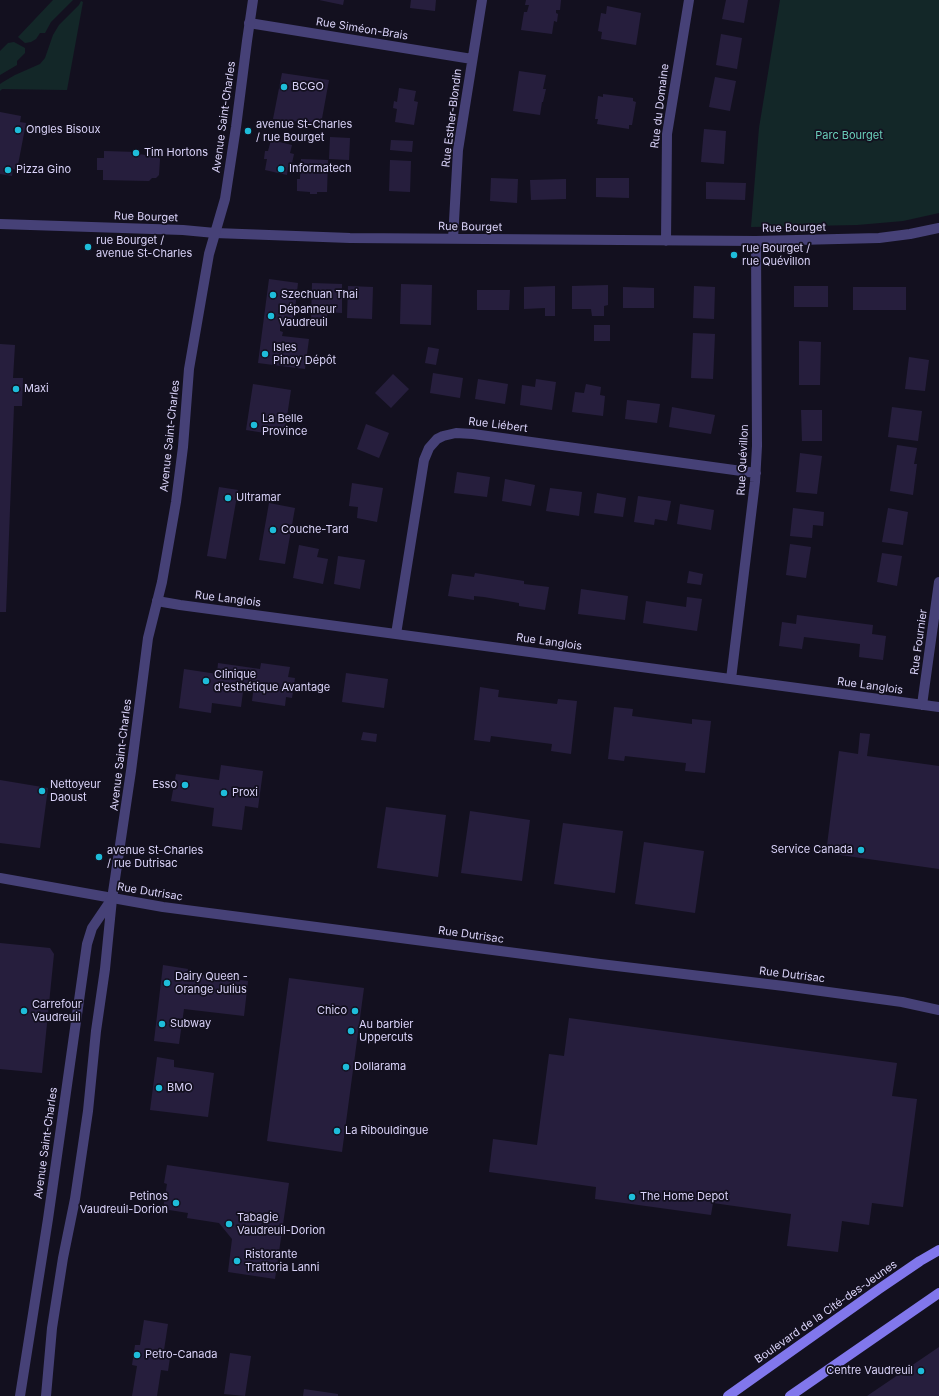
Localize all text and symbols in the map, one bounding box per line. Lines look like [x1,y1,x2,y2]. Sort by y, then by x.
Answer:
street label: Rue Siméon-Brais [315,15,409,43]
street label: Avenue Saint-Charles [210,60,238,174]
street label: Rue du Domaine [648,63,672,149]
street label: Rue Esther-Blondin [439,68,465,168]
place label: BCGO [292,80,324,94]
marker: BCGO [279,82,289,92]
place label: avenue St-Charles / rue Bourget [256,118,352,144]
place label: Ongles Bisoux [26,123,100,137]
marker: Ongles Bisoux [13,125,23,135]
marker: avenue St-Charles / rue Bourget [243,126,253,136]
park label: Parc Bourget [815,129,883,143]
place label: Tim Hortons [144,146,208,160]
marker: Tim Hortons [131,148,141,158]
place label: Informatech [289,162,352,176]
place label: Pizza Gino [16,163,71,177]
marker: Informatech [276,164,286,174]
marker: Pizza Gino [3,165,13,175]
street label: Rue Bourget [114,209,178,225]
street label: Rue Bourget [438,220,502,234]
street label: Rue Bourget [762,221,826,235]
place label: rue Bourget / avenue St-Charles [96,234,192,260]
marker: rue Bourget / avenue St-Charles [83,242,93,252]
place label: rue Bourget / rue Quévillon [742,242,811,268]
marker: rue Bourget / rue Quévillon [729,250,739,260]
place label: Szechuan Thai [281,288,358,302]
marker: Szechuan Thai [268,290,278,300]
place label: Dépanneur Vaudreuil [279,303,336,329]
marker: Dépanneur Vaudreuil [266,311,276,321]
place label: Isles Pinoy Dépôt [273,341,336,367]
marker: Isles Pinoy Dépôt [260,349,270,359]
street label: Avenue Saint-Charles [158,379,182,493]
place label: Maxi [24,382,49,396]
marker: Maxi [11,384,21,394]
place label: La Belle Province [262,412,307,438]
street label: Rue Liébert [468,415,528,435]
marker: La Belle Province [249,420,259,430]
street label: Rue Quévillon [735,424,751,496]
place label: Ultramar [236,491,281,505]
marker: Ultramar [223,493,233,503]
place label: Couche-Tard [281,523,349,537]
marker: Couche-Tard [268,525,278,535]
street label: Rue Langlois [194,588,262,610]
street label: Rue Fournier [908,608,930,676]
street label: Rue Langlois [515,631,583,653]
place label: Clinique d'esthétique Avantage [214,668,330,694]
street label: Rue Langlois [836,675,904,697]
marker: Clinique d'esthétique Avantage [201,676,211,686]
street label: Avenue Saint-Charles [108,698,134,812]
place label: Nettoyeur Daoust [50,778,101,804]
place label: Esso [152,778,177,792]
marker: Esso [180,780,190,790]
marker: Nettoyeur Daoust [37,786,47,796]
place label: Proxi [232,786,258,800]
marker: Proxi [219,788,229,798]
place label: Service Canada [771,843,853,857]
place label: avenue St-Charles / rue Dutrisac [107,844,203,870]
marker: Service Canada [856,845,866,855]
marker: avenue St-Charles / rue Dutrisac [94,852,104,862]
street label: Rue Dutrisac [116,880,184,904]
street label: Rue Dutrisac [437,924,505,946]
street label: Rue Dutrisac [758,964,826,986]
place label: Dairy Queen - Orange Julius [175,970,248,996]
marker: Dairy Queen - Orange Julius [162,978,172,988]
place label: Carrefour Vaudreuil [32,998,82,1024]
place label: Chico [317,1004,347,1018]
marker: Carrefour Vaudreuil [19,1006,29,1016]
marker: Chico [350,1006,360,1016]
place label: Subway [170,1017,211,1031]
place label: Au barbier Uppercuts [359,1018,413,1044]
marker: Subway [157,1019,167,1029]
marker: Au barbier Uppercuts [346,1026,356,1036]
place label: Dollarama [354,1060,406,1074]
marker: Dollarama [341,1062,351,1072]
place label: BMO [167,1081,193,1095]
marker: BMO [154,1083,164,1093]
street label: Avenue Saint-Charles [32,1086,60,1200]
place label: La Ribouldingue [345,1124,428,1138]
marker: La Ribouldingue [332,1126,342,1136]
place label: Petinos Vaudreuil-Dorion [80,1190,168,1216]
place label: The Home Depot [640,1190,728,1204]
marker: The Home Depot [627,1192,637,1202]
marker: Petinos Vaudreuil-Dorion [171,1198,181,1208]
place label: Tabagie Vaudreuil-Dorion [237,1211,325,1237]
marker: Tabagie Vaudreuil-Dorion [224,1219,234,1229]
place label: Ristorante Trattoria Lanni [245,1248,320,1274]
marker: Ristorante Trattoria Lanni [232,1256,242,1266]
street label: Boulevard de la Cité-des-Jeunes [752,1258,900,1366]
place label: Petro-Canada [145,1348,217,1362]
marker: Petro-Canada [132,1350,142,1360]
place label: Centre Vaudreuil [826,1364,913,1378]
marker: Centre Vaudreuil [916,1366,926,1376]

